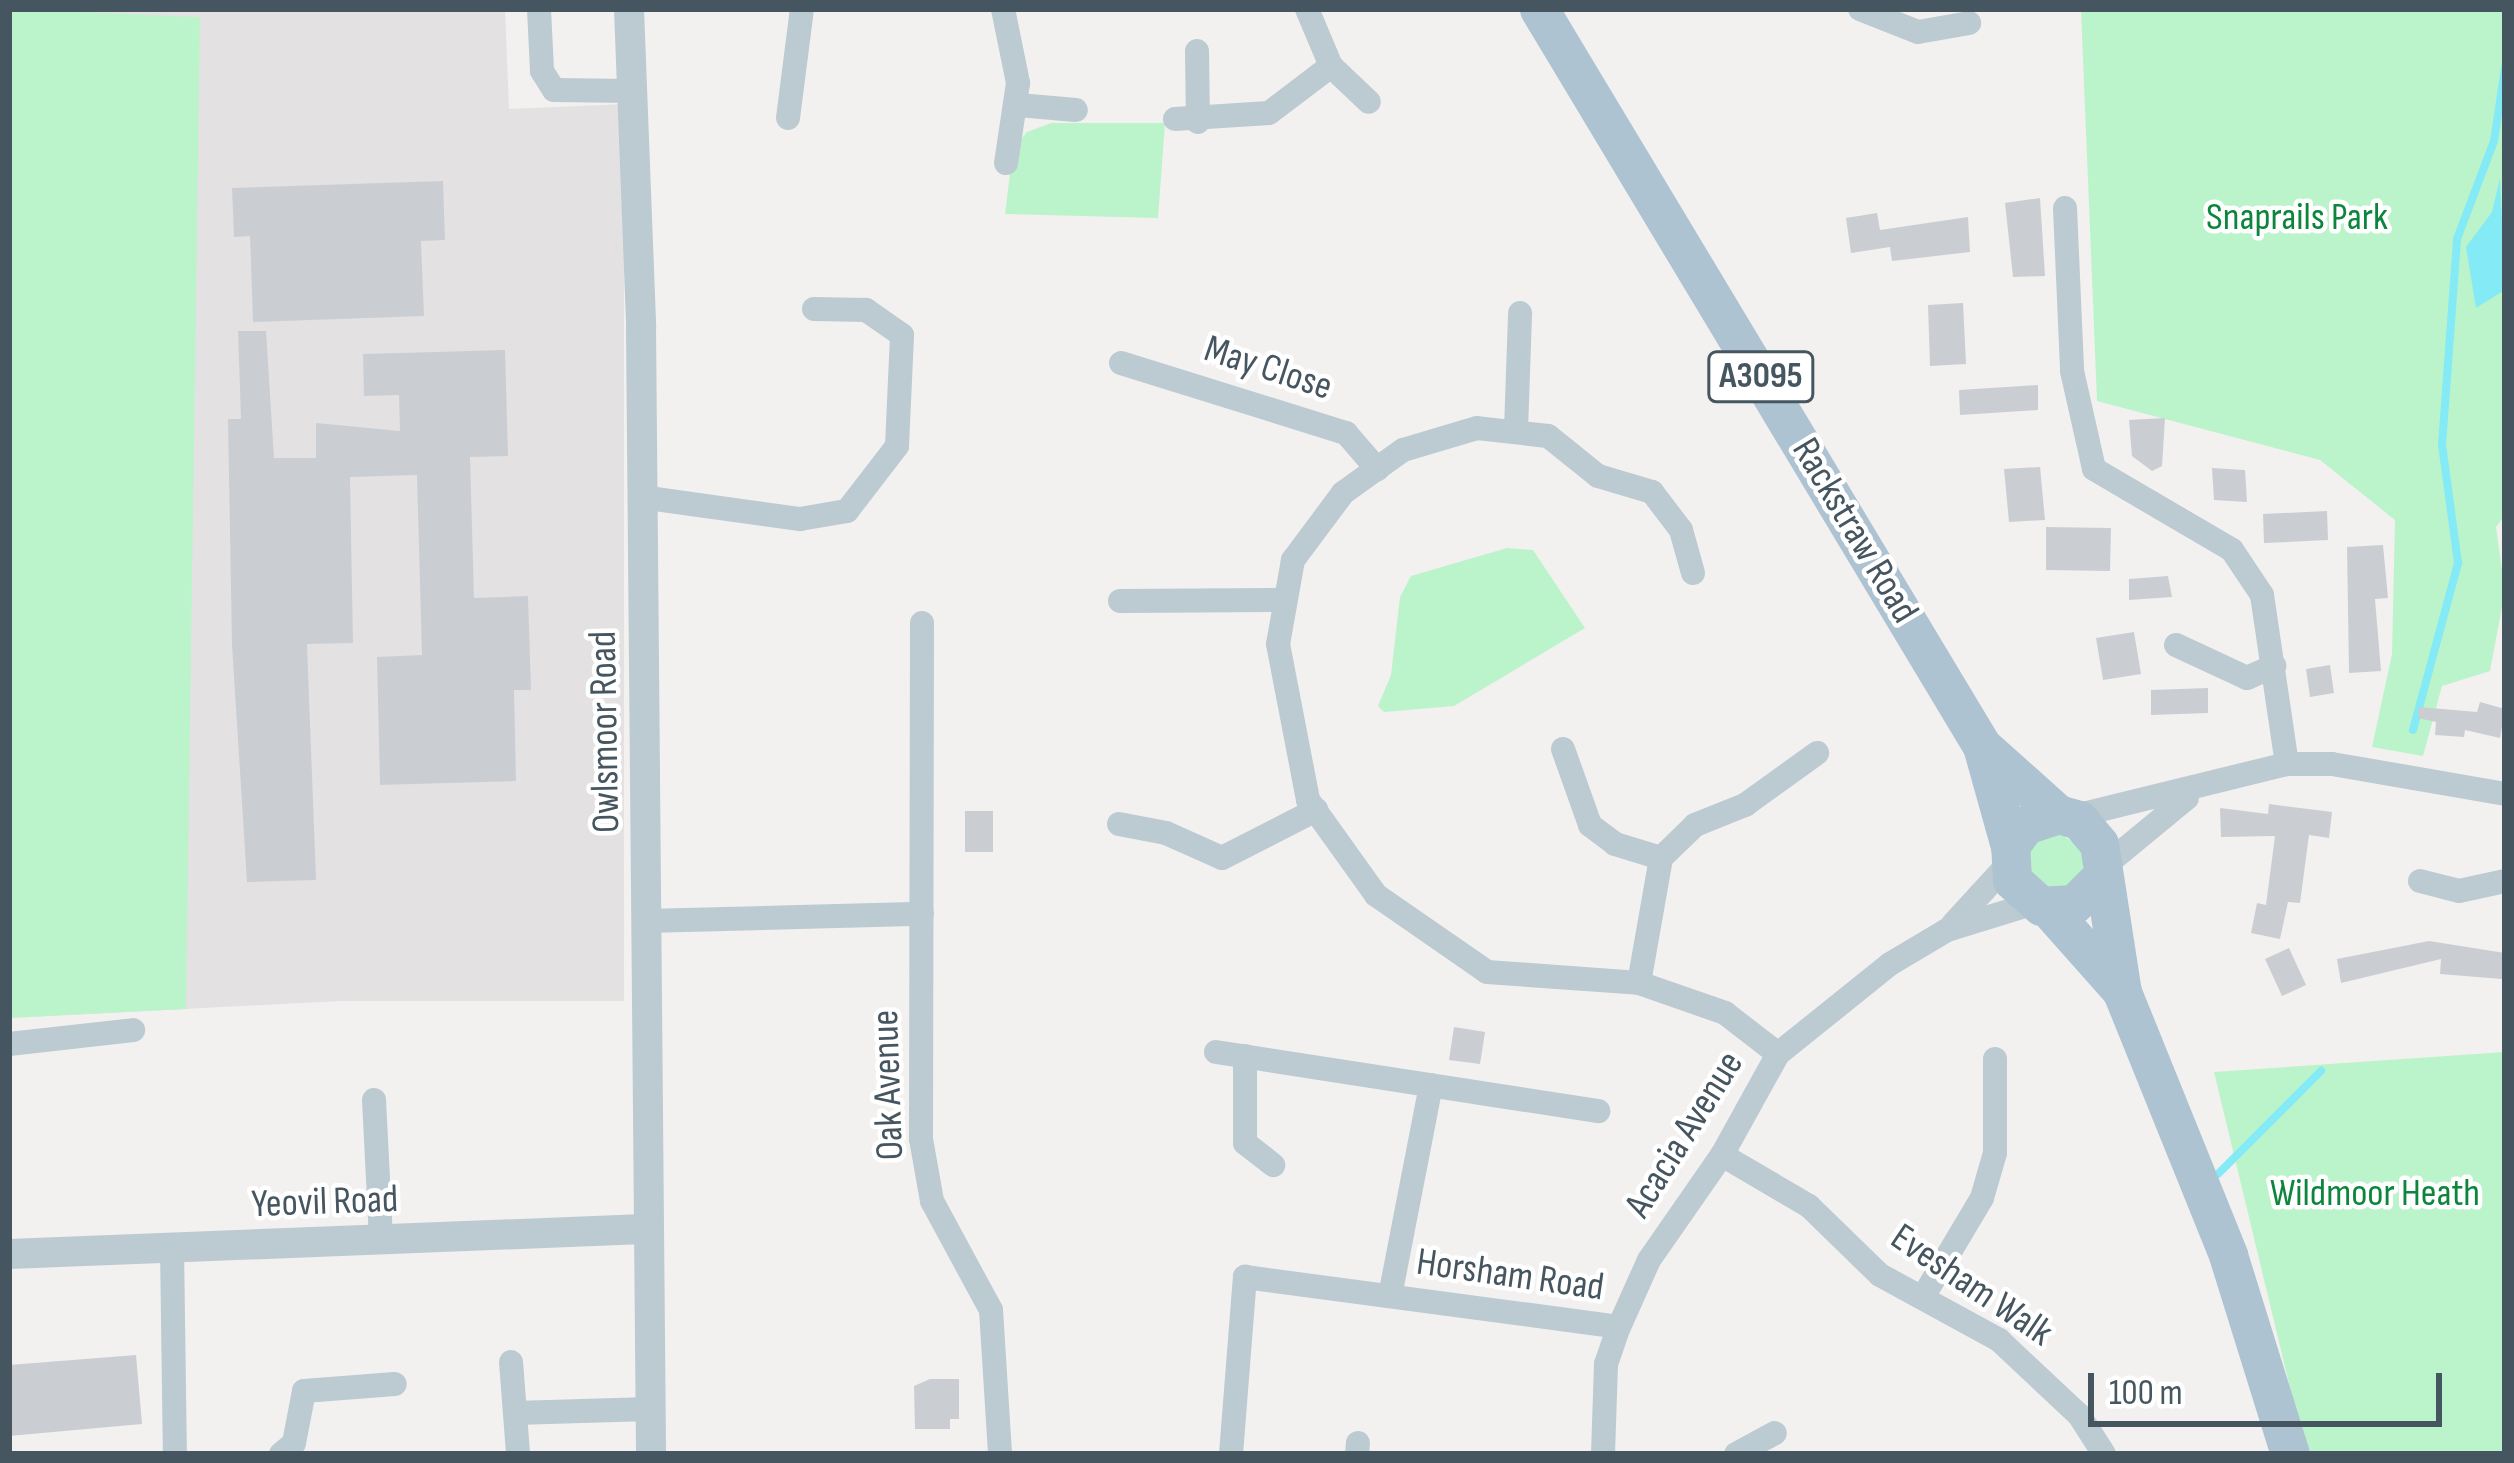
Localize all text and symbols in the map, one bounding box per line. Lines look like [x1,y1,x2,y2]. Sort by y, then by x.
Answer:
park label: Snaprails Park [2206,195,2388,241]
street label: May Close [1198,326,1338,412]
road number: A3095 [1707,347,1815,407]
street label: Rackstraw Road [1781,430,1927,632]
street label: Owlsmoor Road [581,631,631,833]
street label: Oak Avenue [863,1009,915,1161]
street label: Acacia Avenue [1616,1043,1754,1227]
park label: Wildmoor Heath [2270,1171,2480,1217]
street label: Yeovil Road [251,1177,399,1229]
street label: Evesham Walk [1881,1215,2061,1357]
street label: Horsham Road [1413,1240,1607,1312]
scale bar [2094,1349,2448,1423]
text: 100 m [2109,1372,2183,1415]

